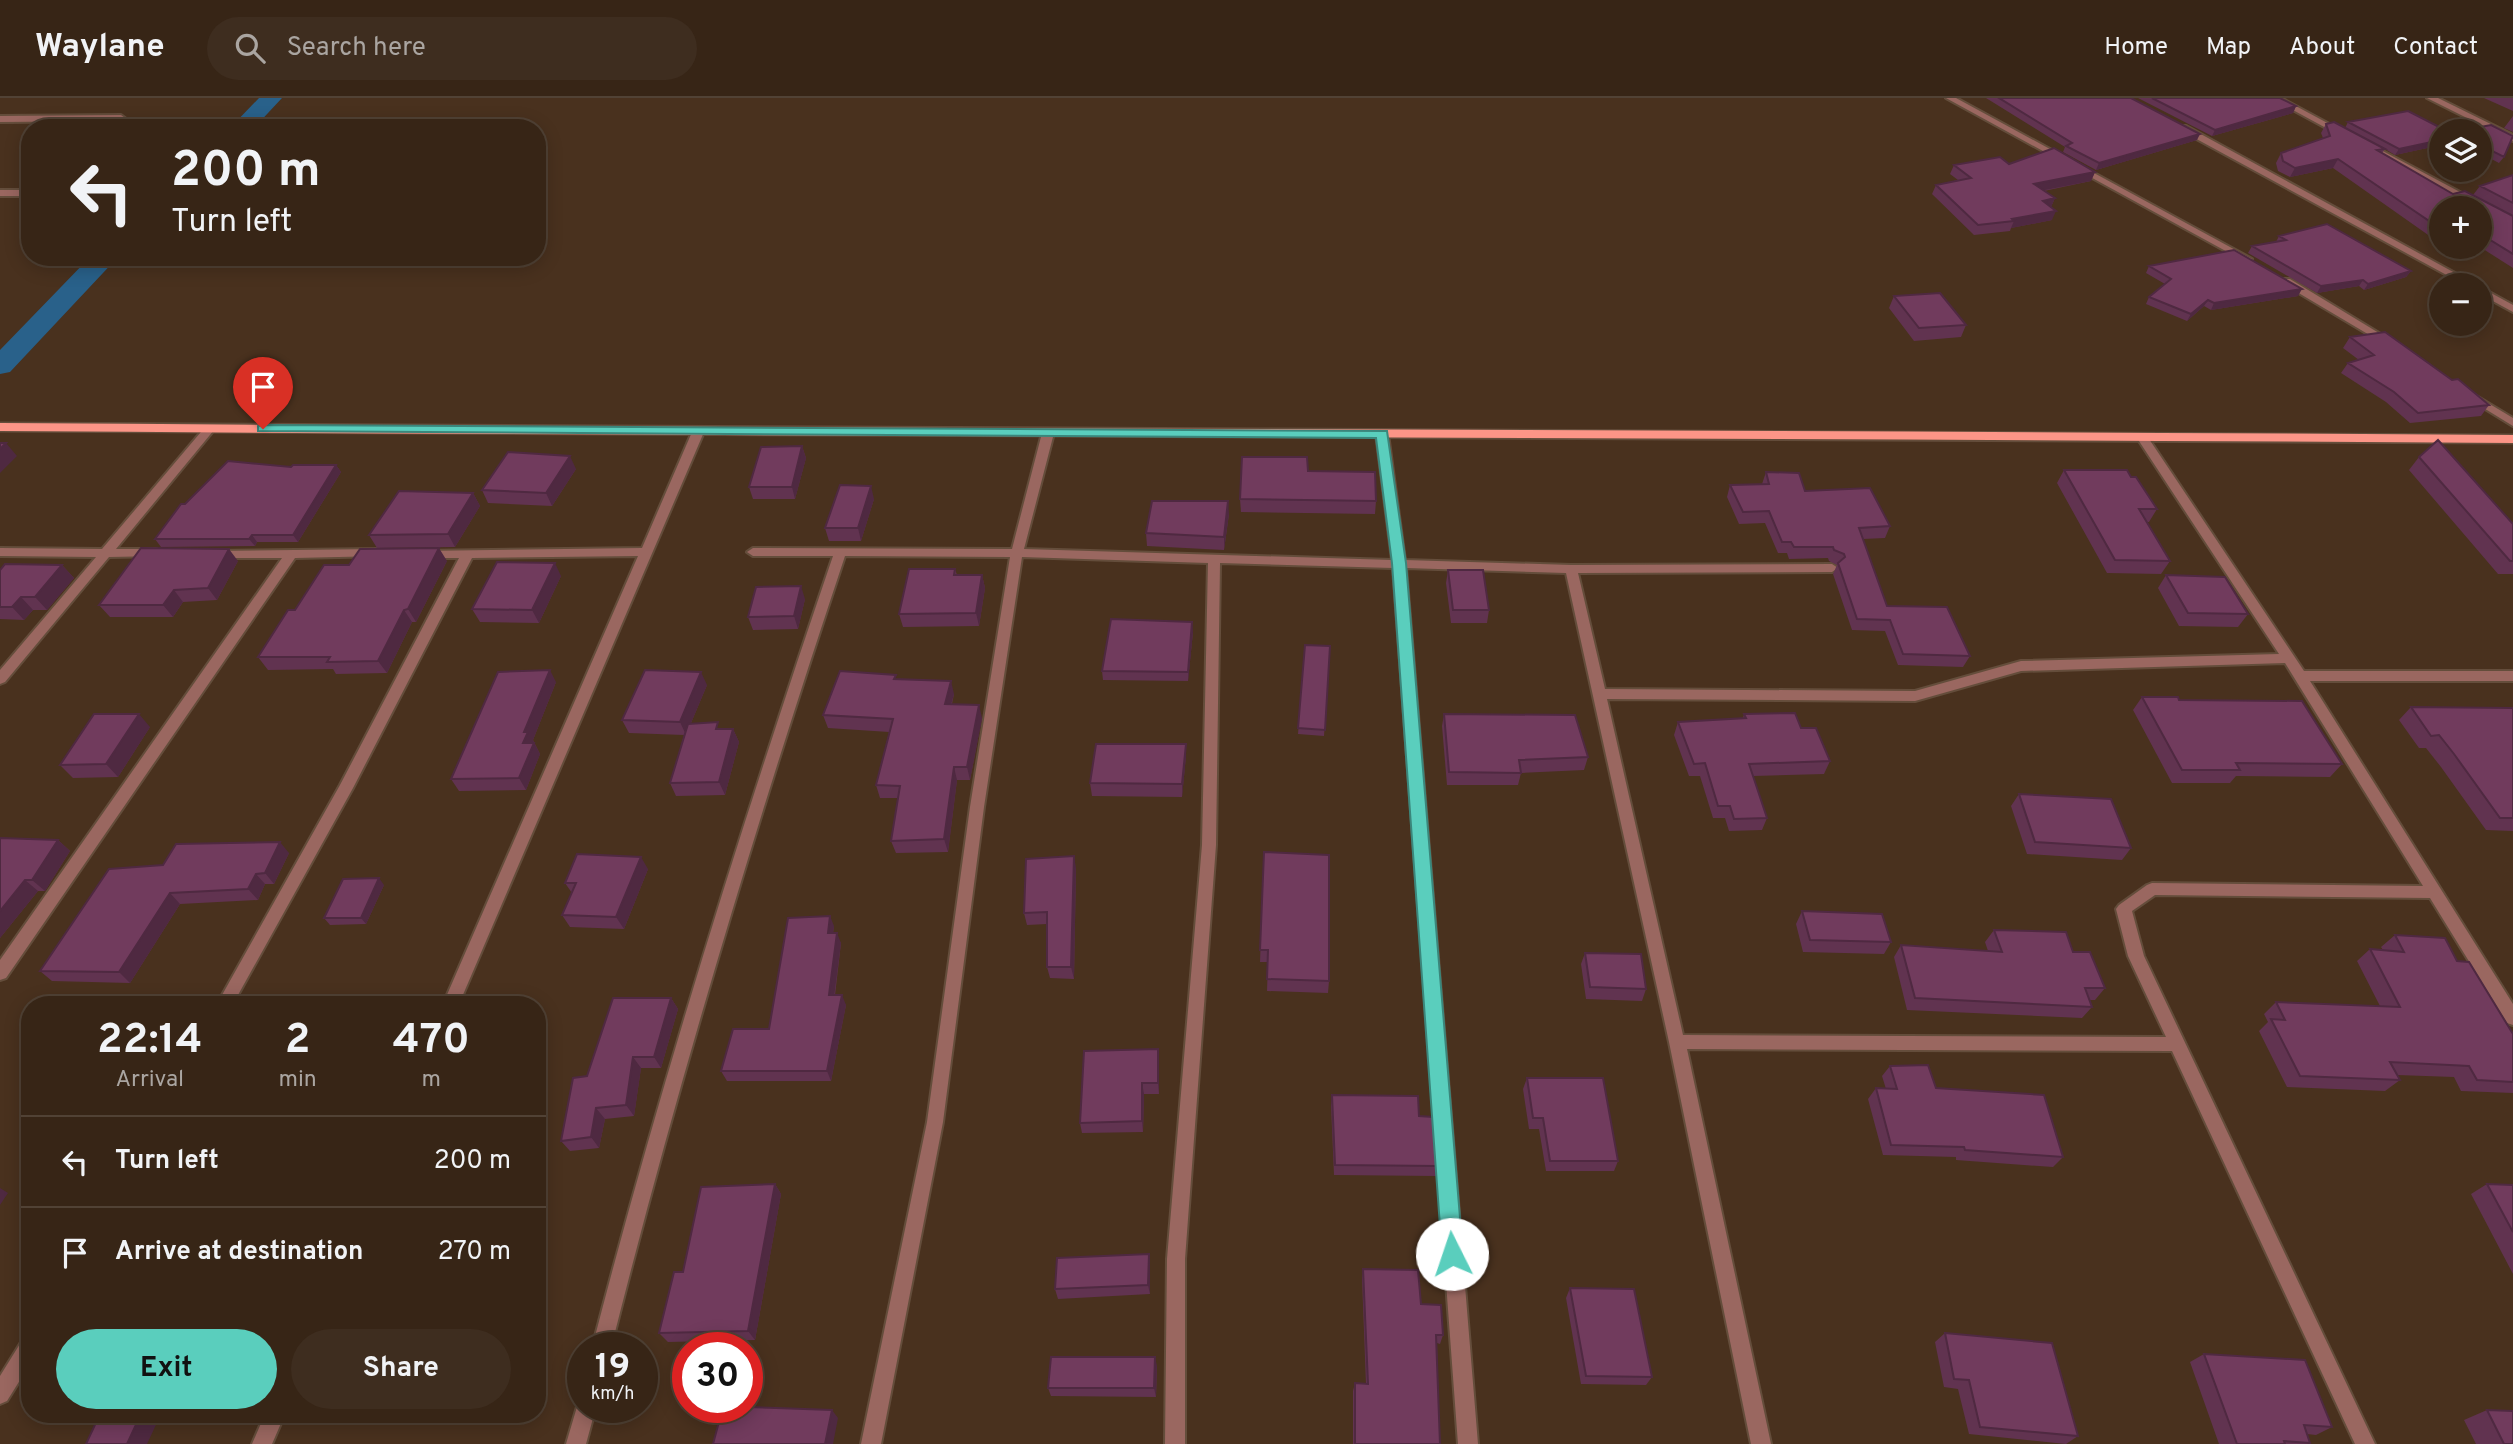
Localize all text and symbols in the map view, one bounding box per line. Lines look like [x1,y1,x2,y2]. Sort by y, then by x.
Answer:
search box [207,17,697,80]
text: Waylane [35,27,165,69]
icon: search [231,29,269,67]
text: Search here [287,32,426,65]
text: Home [2104,33,2168,63]
text: Map [2206,33,2251,63]
text: About [2289,33,2355,63]
text: Contact [2393,33,2478,63]
map controls [2429,119,2492,336]
button: layers [2429,119,2492,182]
text: 200 m [171,142,321,204]
icon: left [56,147,147,238]
button: + [2429,196,2492,259]
text: Turn left [171,203,292,243]
button: − [2429,273,2492,336]
pin [233,357,293,429]
icon: arrive [244,368,282,406]
text: 22:14 [97,1015,202,1068]
text: 2 [285,1015,310,1068]
text: 470 [393,1015,470,1068]
text: Arrival [115,1066,184,1095]
text: min [278,1066,317,1095]
text: m [422,1066,441,1095]
icon: left [56,1143,94,1181]
text: Turn left [115,1145,219,1178]
text: 200 m [434,1145,511,1178]
position arrow [1415,1217,1489,1291]
icon: arrive [56,1234,94,1272]
text: Arrive at destination [115,1236,363,1269]
text: 270 m [438,1236,511,1269]
button: Exit [56,1329,277,1409]
button: Share [291,1329,511,1409]
speed limit sign: 30 [672,1332,763,1423]
text: 19 [595,1346,630,1390]
text: km/h [591,1383,634,1406]

